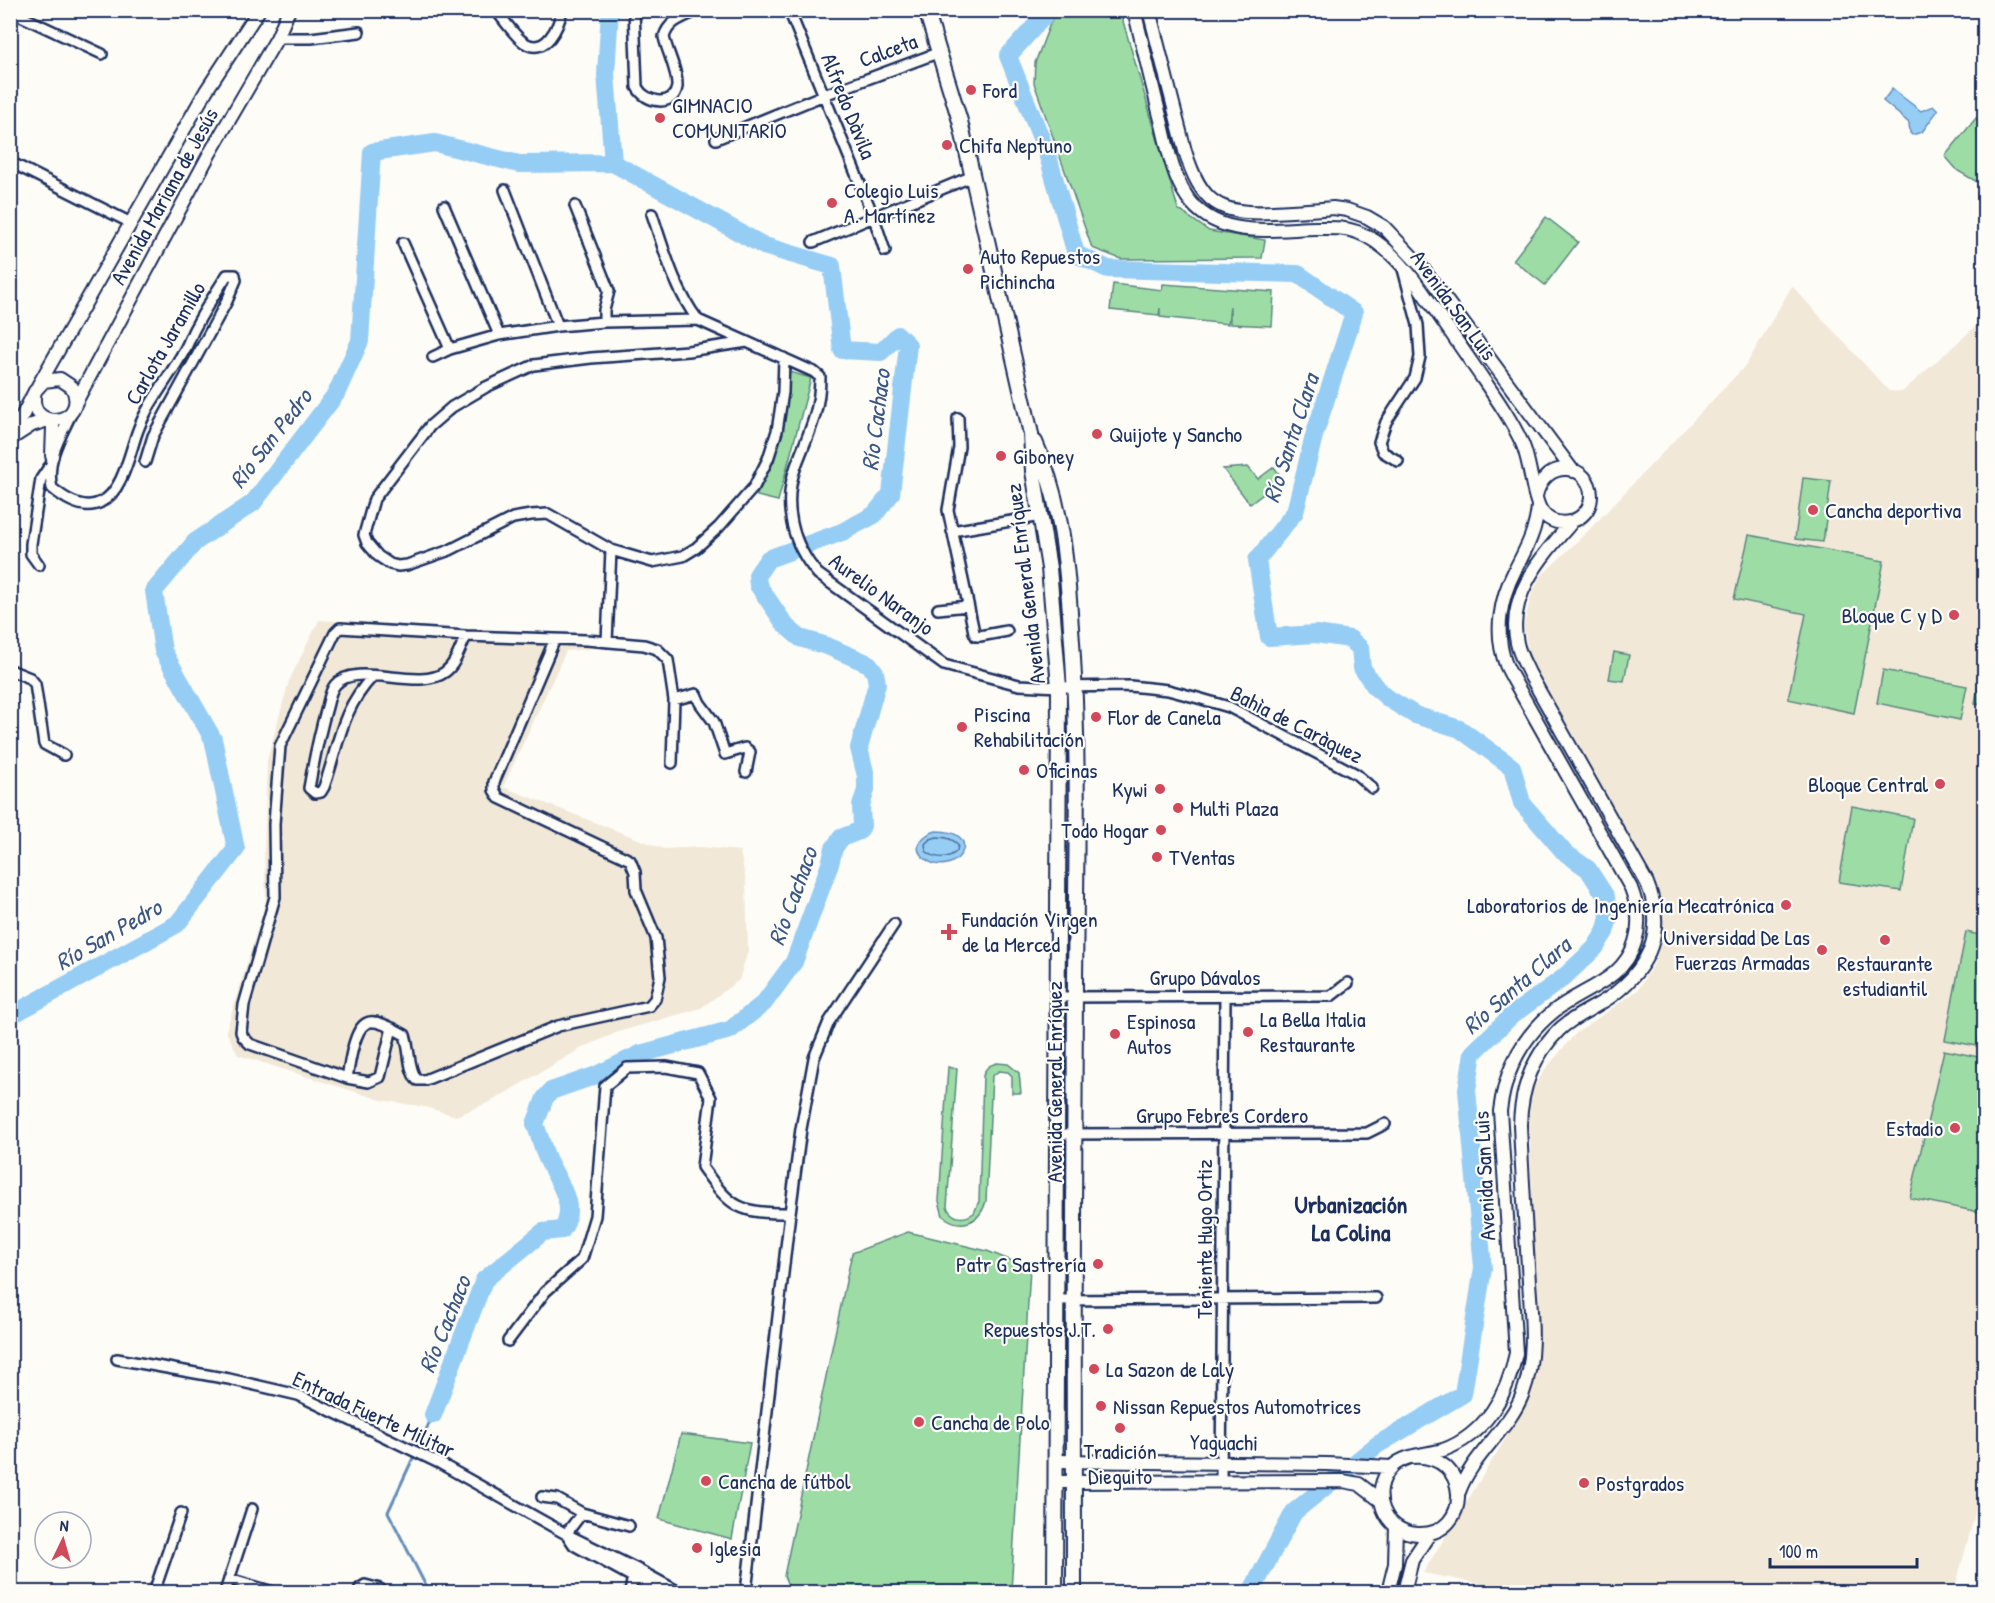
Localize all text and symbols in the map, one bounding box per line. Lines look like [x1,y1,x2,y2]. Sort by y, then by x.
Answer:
street label: Calceta [855,26,922,74]
street label: Alfredo Dàvila [814,49,884,164]
place label: Ford [982,75,1018,105]
marker: Ford [964,83,978,97]
place label: GIMNACIO COMUNITARIO [672,90,787,145]
street label: Avenida Mariana de Jesús [103,102,225,290]
marker: GIMNACIO COMUNITARIO [653,111,667,125]
place label: Chifa Neptuno [959,130,1072,160]
marker: Chifa Neptuno [940,138,954,152]
place label: Colegio Luis A. Martínez [844,175,939,230]
marker: Colegio Luis A. Martínez [825,196,839,210]
place label: Auto Repuestos Pichincha [980,241,1100,296]
street label: Avenida San Luis [1404,244,1504,366]
marker: Auto Repuestos Pichincha [961,262,975,276]
street label: Carlota Jaramillo [118,276,212,410]
water label: Río Cachaco [853,365,897,472]
water label: Río Santa Clara [1254,367,1327,506]
water label: Río San Pedro [221,380,320,494]
place label: Quijote y Sancho [1109,419,1242,449]
marker: Quijote y Sancho [1090,427,1104,441]
place label: Giboney [1013,441,1074,471]
marker: Giboney [994,449,1008,463]
street label: Avenida General Enríquez [998,482,1052,686]
place label: Cancha deportiva [1825,495,1961,525]
marker: Cancha deportiva [1806,503,1820,517]
street label: Aurelio Naranjo [823,546,941,642]
place label: Bloque C y D [1841,600,1943,630]
marker: Bloque C y D [1947,608,1961,622]
street label: Bahìa de Caràquez [1226,678,1368,770]
place label: Piscina Rehabilitación [974,699,1084,754]
place label: Flor de Canela [1107,702,1221,732]
marker: Flor de Canela [1089,710,1103,724]
marker: Piscina Rehabilitación [955,720,969,734]
place label: Oficinas [1036,755,1098,785]
marker: Oficinas [1017,763,1031,777]
place label: Bloque Central [1808,769,1928,799]
place label: Kywi [1112,774,1148,804]
marker: Bloque Central [1933,777,1947,791]
marker: Kywi [1153,782,1167,796]
place label: Multi Plaza [1190,793,1279,823]
marker: Multi Plaza [1171,801,1185,815]
place label: Todo Hogar [1061,815,1150,845]
marker: Todo Hogar [1154,823,1168,837]
water label: Río Cachaco [760,841,825,949]
place label: TVentas [1169,842,1235,872]
marker: TVentas [1150,850,1164,864]
water label: Río San Pedro [49,890,169,977]
place label: Laboratorios de Ingeniería Mecatrónica [1467,890,1774,920]
marker: Laboratorios de Ingeniería Mecatrónica [1779,898,1793,912]
place label: Fundación Virgen de la Merced [961,904,1098,959]
place label: Universidad De Las Fuerzas Armadas [1663,922,1810,977]
marker: Fundación Virgen de la Merced [940,923,958,941]
water label: Río Santa Clara [1455,927,1579,1041]
marker: Restaurante estudiantil [1878,933,1892,947]
marker: Universidad De Las Fuerzas Armadas [1815,943,1829,957]
place label: Restaurante estudiantil [1837,948,1933,1003]
street label: Grupo Dávalos [1150,962,1260,992]
street label: Avenida General Enríquez [1039,981,1069,1183]
place label: La Bella Italia Restaurante [1260,1004,1366,1059]
place label: Espinosa Autos [1127,1006,1196,1061]
marker: La Bella Italia Restaurante [1241,1025,1255,1039]
marker: Espinosa Autos [1108,1027,1122,1041]
street label: Grupo Febres Cordero [1136,1100,1308,1130]
street label: Avenida San Luis [1466,1111,1502,1241]
place label: Estadio [1886,1113,1943,1143]
marker: Estadio [1948,1121,1962,1135]
street label: Teniente Hugo Ortiz [1189,1159,1219,1319]
district label: Urbanización La Colina [1295,1188,1408,1248]
place label: Patr G Sastrería [956,1249,1086,1279]
marker: Patr G Sastrería [1091,1257,1105,1271]
water label: Río Cachaco [410,1269,479,1377]
place label: Repuestos J.T. [984,1314,1096,1344]
marker: Repuestos J.T. [1101,1322,1115,1336]
place label: La Sazon de Laly [1106,1354,1234,1384]
marker: La Sazon de Laly [1087,1362,1101,1376]
street label: Entrada Fuerte Militar [288,1363,460,1465]
place label: Nissan Repuestos Automotrices [1113,1391,1361,1421]
marker: Nissan Repuestos Automotrices [1094,1399,1108,1413]
place label: Cancha de Polo [931,1407,1050,1437]
marker: Cancha de Polo [912,1415,926,1429]
marker: Tradición Dieguito [1113,1421,1127,1435]
street label: Yaguachi [1190,1426,1258,1458]
place label: Tradición Dieguito [1083,1436,1157,1491]
place label: Cancha de fútbol [718,1466,851,1496]
place label: Postgrados [1596,1468,1684,1498]
marker: Cancha de fútbol [699,1474,713,1488]
marker: Postgrados [1577,1476,1591,1490]
north arrow [33,1510,93,1570]
text: N [59,1514,70,1536]
scale bar [1770,1531,1917,1569]
place label: Iglesia [709,1533,761,1563]
text: 100 m [1779,1539,1818,1564]
marker: Iglesia [690,1541,704,1555]

